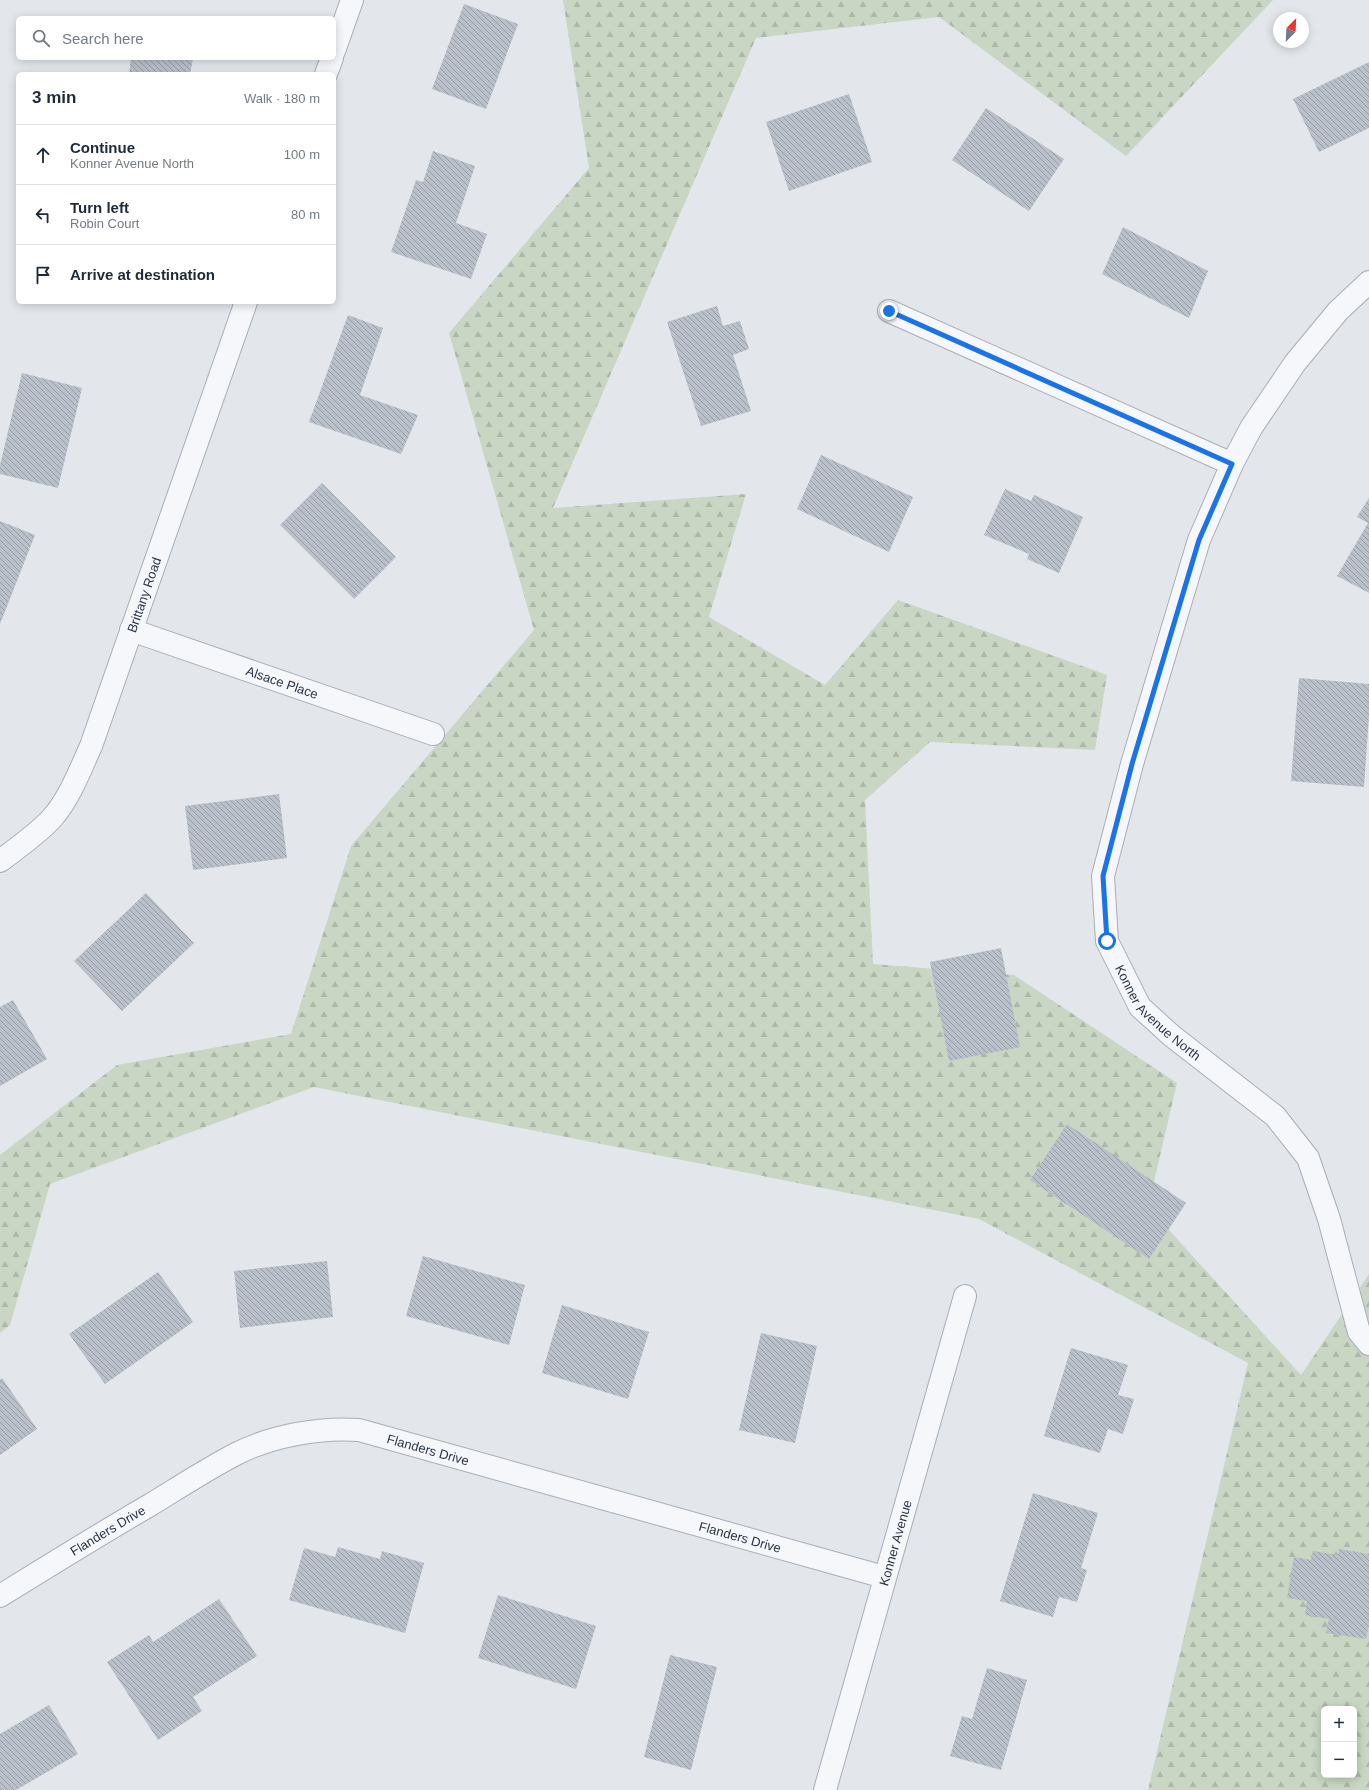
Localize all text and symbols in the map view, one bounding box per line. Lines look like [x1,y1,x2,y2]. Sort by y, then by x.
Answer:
north arrow [1273,12,1309,48]
search box [16,16,336,60]
icon: search [30,27,52,49]
text: Search here [62,30,144,47]
text: 3 min [32,88,76,107]
text: Walk · 180 m [244,91,320,106]
text: Continue [70,139,135,156]
icon: ahead [32,144,54,166]
text: 100 m [284,147,320,162]
text: Konner Avenue North [70,156,194,171]
text: Turn left [70,199,129,216]
icon: left [32,204,54,226]
text: 80 m [291,207,320,222]
text: Robin Court [70,216,139,231]
icon: arrive [32,264,54,286]
text: Arrive at destination [70,266,215,283]
route end [880,302,898,320]
street label: Brittany Road [124,555,164,635]
street label: Alsace Place [244,663,320,702]
route start [1098,932,1116,950]
street label: Konner Avenue North [1112,962,1204,1063]
street label: Flanders Drive [385,1431,471,1468]
street label: Konner Avenue [876,1498,915,1588]
street label: Flanders Drive [68,1503,148,1559]
street label: Flanders Drive [697,1519,783,1556]
map controls [1321,1706,1357,1778]
button: + [1321,1706,1357,1742]
button: − [1321,1742,1357,1778]

